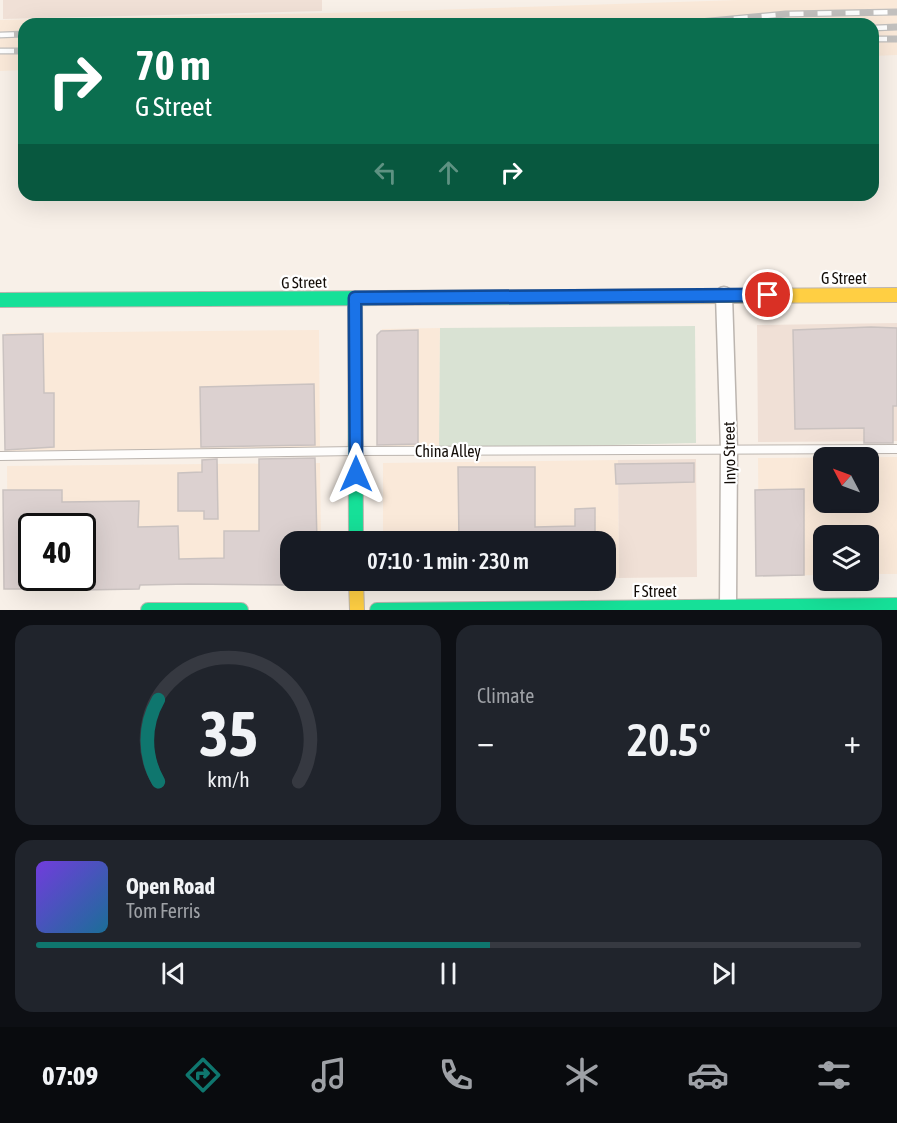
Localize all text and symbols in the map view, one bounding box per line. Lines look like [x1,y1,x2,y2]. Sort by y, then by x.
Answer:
text: 70 m [135,41,210,89]
icon: right [36,42,114,120]
text: G Street [135,91,212,122]
icon: left [369,156,402,189]
icon: ahead [432,156,465,189]
icon: right [495,156,528,189]
pin [742,269,793,320]
street label: G Street [821,269,867,287]
street label: G Street [281,273,327,291]
icon: arrive [751,278,784,311]
street label: Inyo Street [719,421,740,485]
position arrow [324,442,388,506]
street label: China Alley [415,442,481,461]
north arrow [813,447,879,513]
map controls [813,447,879,591]
speed limit sign: 40 [18,513,96,591]
button: layers [813,525,879,591]
text: 07:10 · 1 min · 230 m [367,548,529,574]
street label: F Street [633,582,677,600]
text: Climate [477,684,534,707]
text: 35 [199,698,257,769]
text: 20.5° [627,714,711,766]
text: − [477,722,494,760]
text: + [844,722,861,760]
text: km/h [207,767,249,792]
text: Open Road [126,873,215,899]
text: Tom Ferris [126,899,200,922]
icon: previous [157,957,190,990]
icon: pause [432,957,465,990]
icon: next [707,957,740,990]
icon: directions [182,1054,224,1096]
icon: music [308,1054,350,1096]
icon: phone [435,1054,477,1096]
icon: climate [561,1054,603,1096]
icon: car [687,1054,729,1096]
icon: filters [813,1054,855,1096]
text: 07:09 [42,1060,98,1091]

